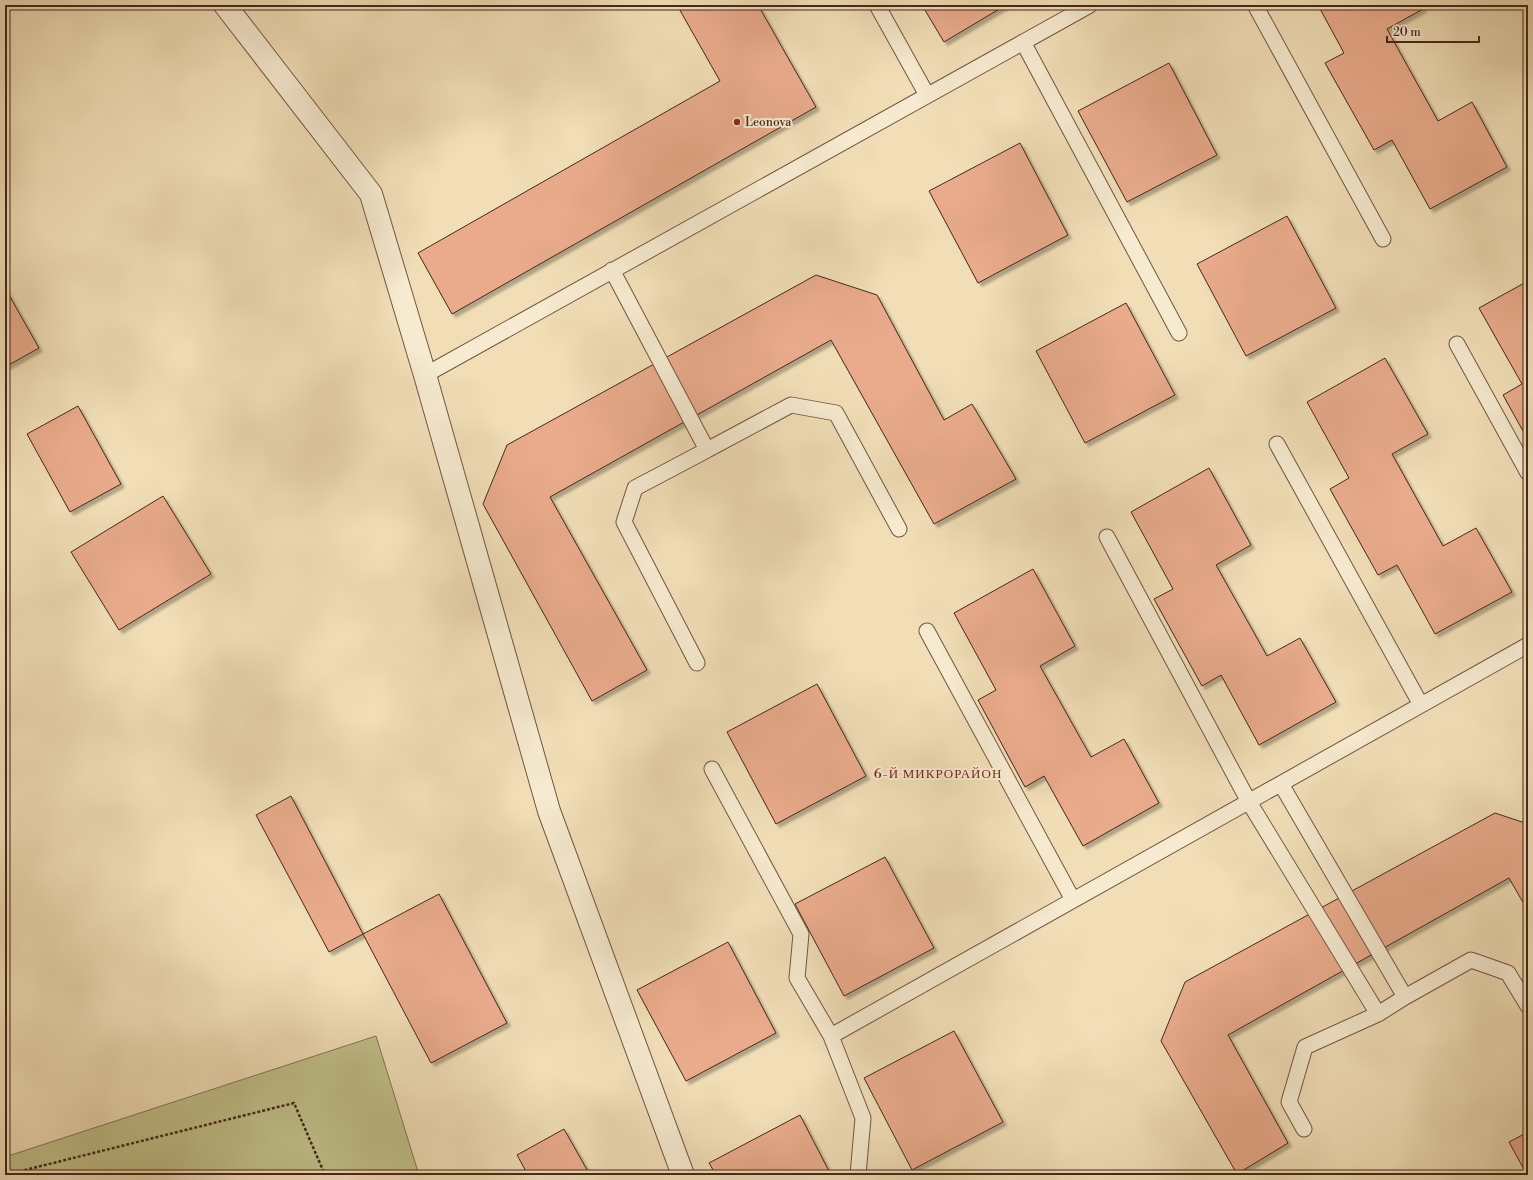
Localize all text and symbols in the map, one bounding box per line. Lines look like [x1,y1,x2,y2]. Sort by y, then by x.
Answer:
scale bar [1387,18,1479,44]
text: 20 m [1393,25,1421,40]
place label: Leonova [745,115,792,130]
marker: Leonova [732,117,742,127]
district label: 6-Й МИКРОРАЙОН [874,766,1002,782]

